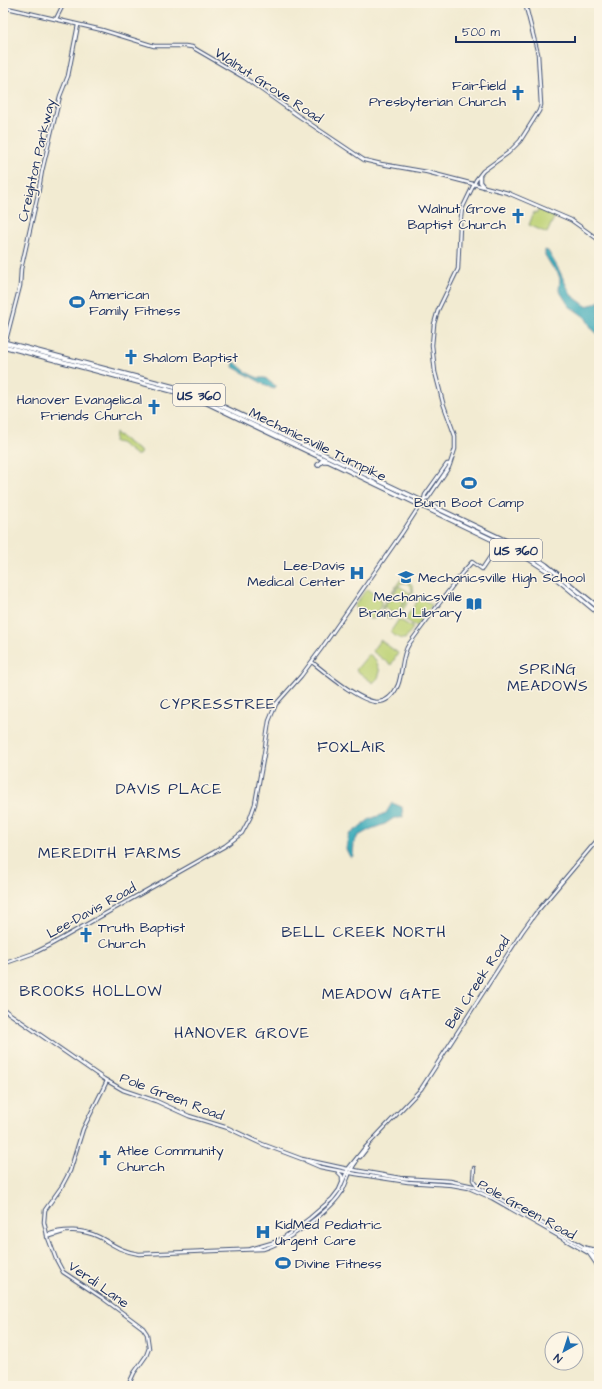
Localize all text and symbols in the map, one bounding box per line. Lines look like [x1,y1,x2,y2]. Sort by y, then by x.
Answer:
scale bar [456,18,575,44]
text: 500 m [462,24,500,41]
street label: Walnut Grove Road [210,43,327,128]
place label: Fairfield Presbyterian Church [369,76,506,112]
church icon: Fairfield Presbyterian Church [509,84,527,102]
street label: Creighton Parkway [13,96,61,224]
place label: Walnut Grove Baptist Church [408,199,506,235]
church icon: Walnut Grove Baptist Church [509,207,527,225]
place label: American Family Fitness [89,285,180,321]
sports icon: American Family Fitness [68,293,86,311]
church icon: Shalom Baptist [122,348,140,366]
place label: Shalom Baptist [143,348,238,368]
road number: US 360 [173,384,225,406]
place label: Hanover Evangelical Friends Church [16,390,142,426]
church icon: Hanover Evangelical Friends Church [145,398,163,416]
street label: Mechanicsville Turnpike [245,403,390,487]
sports icon: Burn Boot Camp [460,474,478,492]
place label: Burn Boot Camp [414,493,524,513]
road number: US 360 [490,539,542,561]
place label: Lee-Davis Medical Center [247,556,345,592]
hospital icon: Lee-Davis Medical Center [348,564,366,582]
school or university icon: Mechanicsville High School [397,568,415,586]
place label: Mechanicsville High School [418,568,585,588]
place label: Mechanicsville Branch Library [359,587,462,623]
library icon: Mechanicsville Branch Library [465,595,483,613]
district label: SPRING MEADOWS [507,659,589,697]
district label: CYPRESSTREE [160,694,276,715]
district label: FOXLAIR [317,737,387,758]
district label: DAVIS PLACE [116,779,222,800]
district label: MEREDITH FARMS [38,843,182,864]
street label: Lee-Davis Road [43,878,140,944]
place label: Truth Baptist Church [98,918,185,954]
district label: BELL CREEK NORTH [281,922,447,943]
church icon: Truth Baptist Church [77,926,95,944]
street label: Bell Creek Road [440,932,515,1033]
district label: BROOKS HOLLOW [19,981,163,1002]
district label: MEADOW GATE [322,984,442,1005]
district label: HANOVER GROVE [174,1023,310,1044]
street label: Pole Green Road [117,1068,226,1126]
place label: Atlee Community Church [117,1141,224,1177]
church icon: Atlee Community Church [96,1149,114,1167]
street label: Pole Green Road [474,1175,579,1245]
place label: KidMed Pediatric Urgent Care [275,1215,382,1251]
hospital icon: KidMed Pediatric Urgent Care [254,1223,272,1241]
sports icon: Divine Fitness [274,1254,292,1272]
place label: Divine Fitness [295,1254,382,1274]
street label: Verdi Lane [64,1256,133,1313]
north arrow [544,1331,584,1371]
text: N [551,1350,565,1366]

